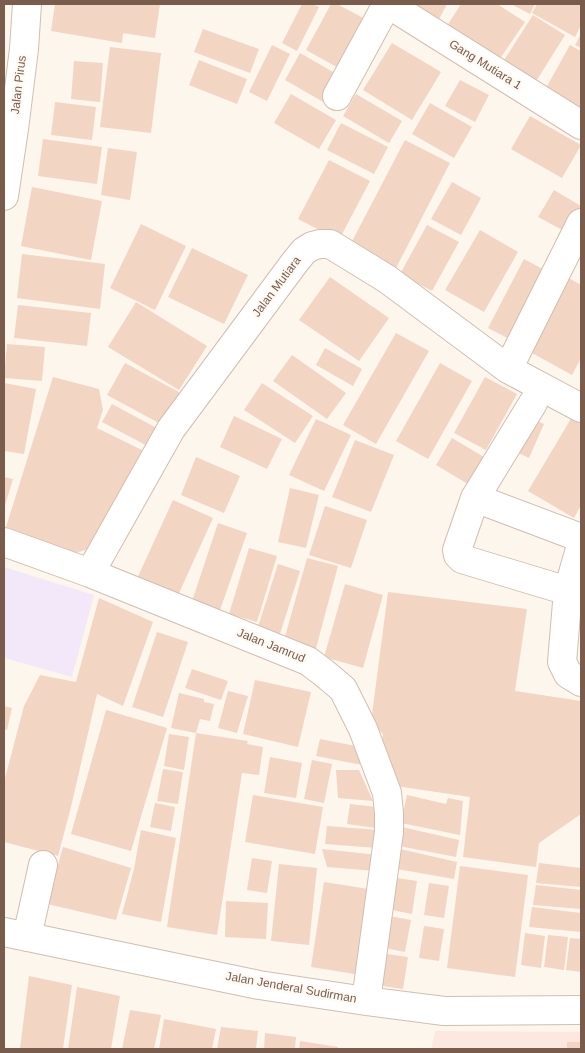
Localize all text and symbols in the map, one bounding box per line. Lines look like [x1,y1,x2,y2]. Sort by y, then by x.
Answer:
street label: Gang Mutiara 1 [446,37,524,93]
street label: Jalan Pirus [8,55,30,115]
street label: Jalan Mutiara [250,254,304,320]
street label: Jalan Jamrud [235,626,307,666]
street label: Jalan Jenderal Sudirman [224,969,358,1007]

